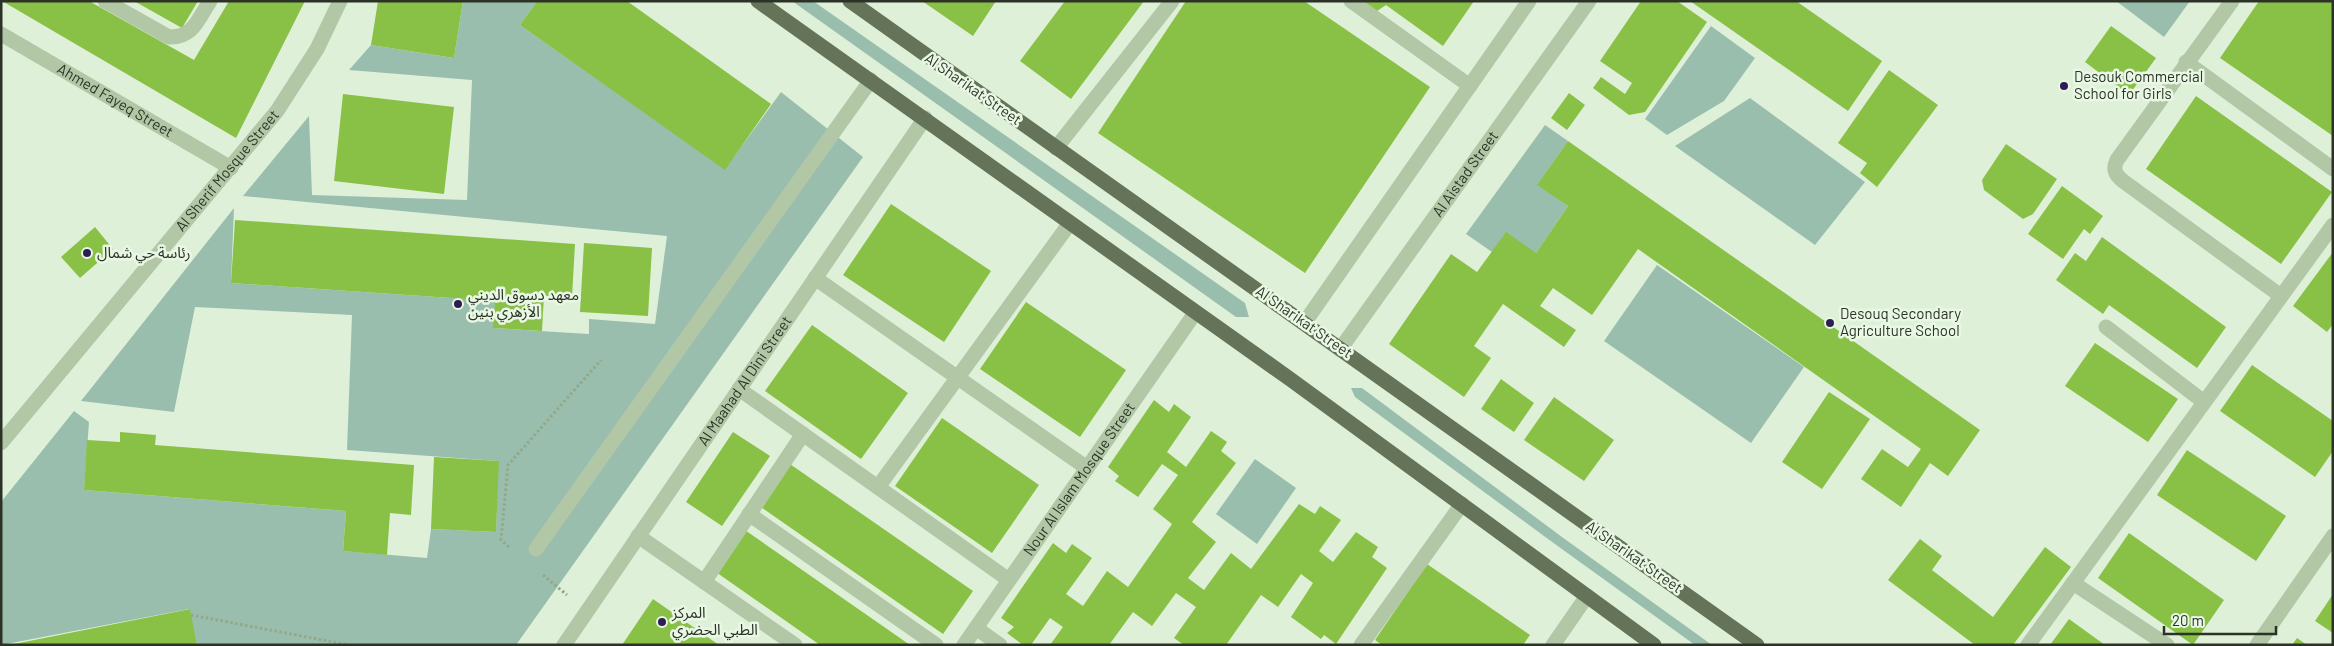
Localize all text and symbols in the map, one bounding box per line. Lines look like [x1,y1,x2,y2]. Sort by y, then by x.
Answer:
street label: Al Sharikat Street [922,48,1025,128]
street label: Ahmed Fayeq Street [54,59,177,140]
place label: Desouk Commercial School for Girls [2074,67,2203,102]
marker: Desouk Commercial School for Girls [2058,80,2070,92]
street label: Al Sherif Mosque Street [171,106,282,235]
street label: Al Aistad Street [1428,127,1501,220]
place label: رئاسة حي شمال [97,243,191,264]
marker: رئاسة حي شمال [81,247,93,259]
street label: Al Sharikat Street [1253,281,1356,361]
place label: معهد دسوق الديني الأزهري بنين [468,285,579,323]
marker: معهد دسوق الديني الأزهري بنين [452,298,464,310]
place label: Desouq Secondary Agriculture School [1840,304,1961,339]
street label: Al Maahad Al Dini Street [693,312,795,449]
marker: Desouq Secondary Agriculture School [1824,317,1836,329]
street label: Nour Al Islam Mosque Street [1019,399,1138,559]
street label: Al Sharikat Street [1583,516,1686,596]
place label: المركز الطبي الحضري [671,603,758,641]
scale bar [2164,604,2276,636]
text: 20 m [2172,611,2204,629]
marker: المركز الطبي الحضري [656,616,668,628]

